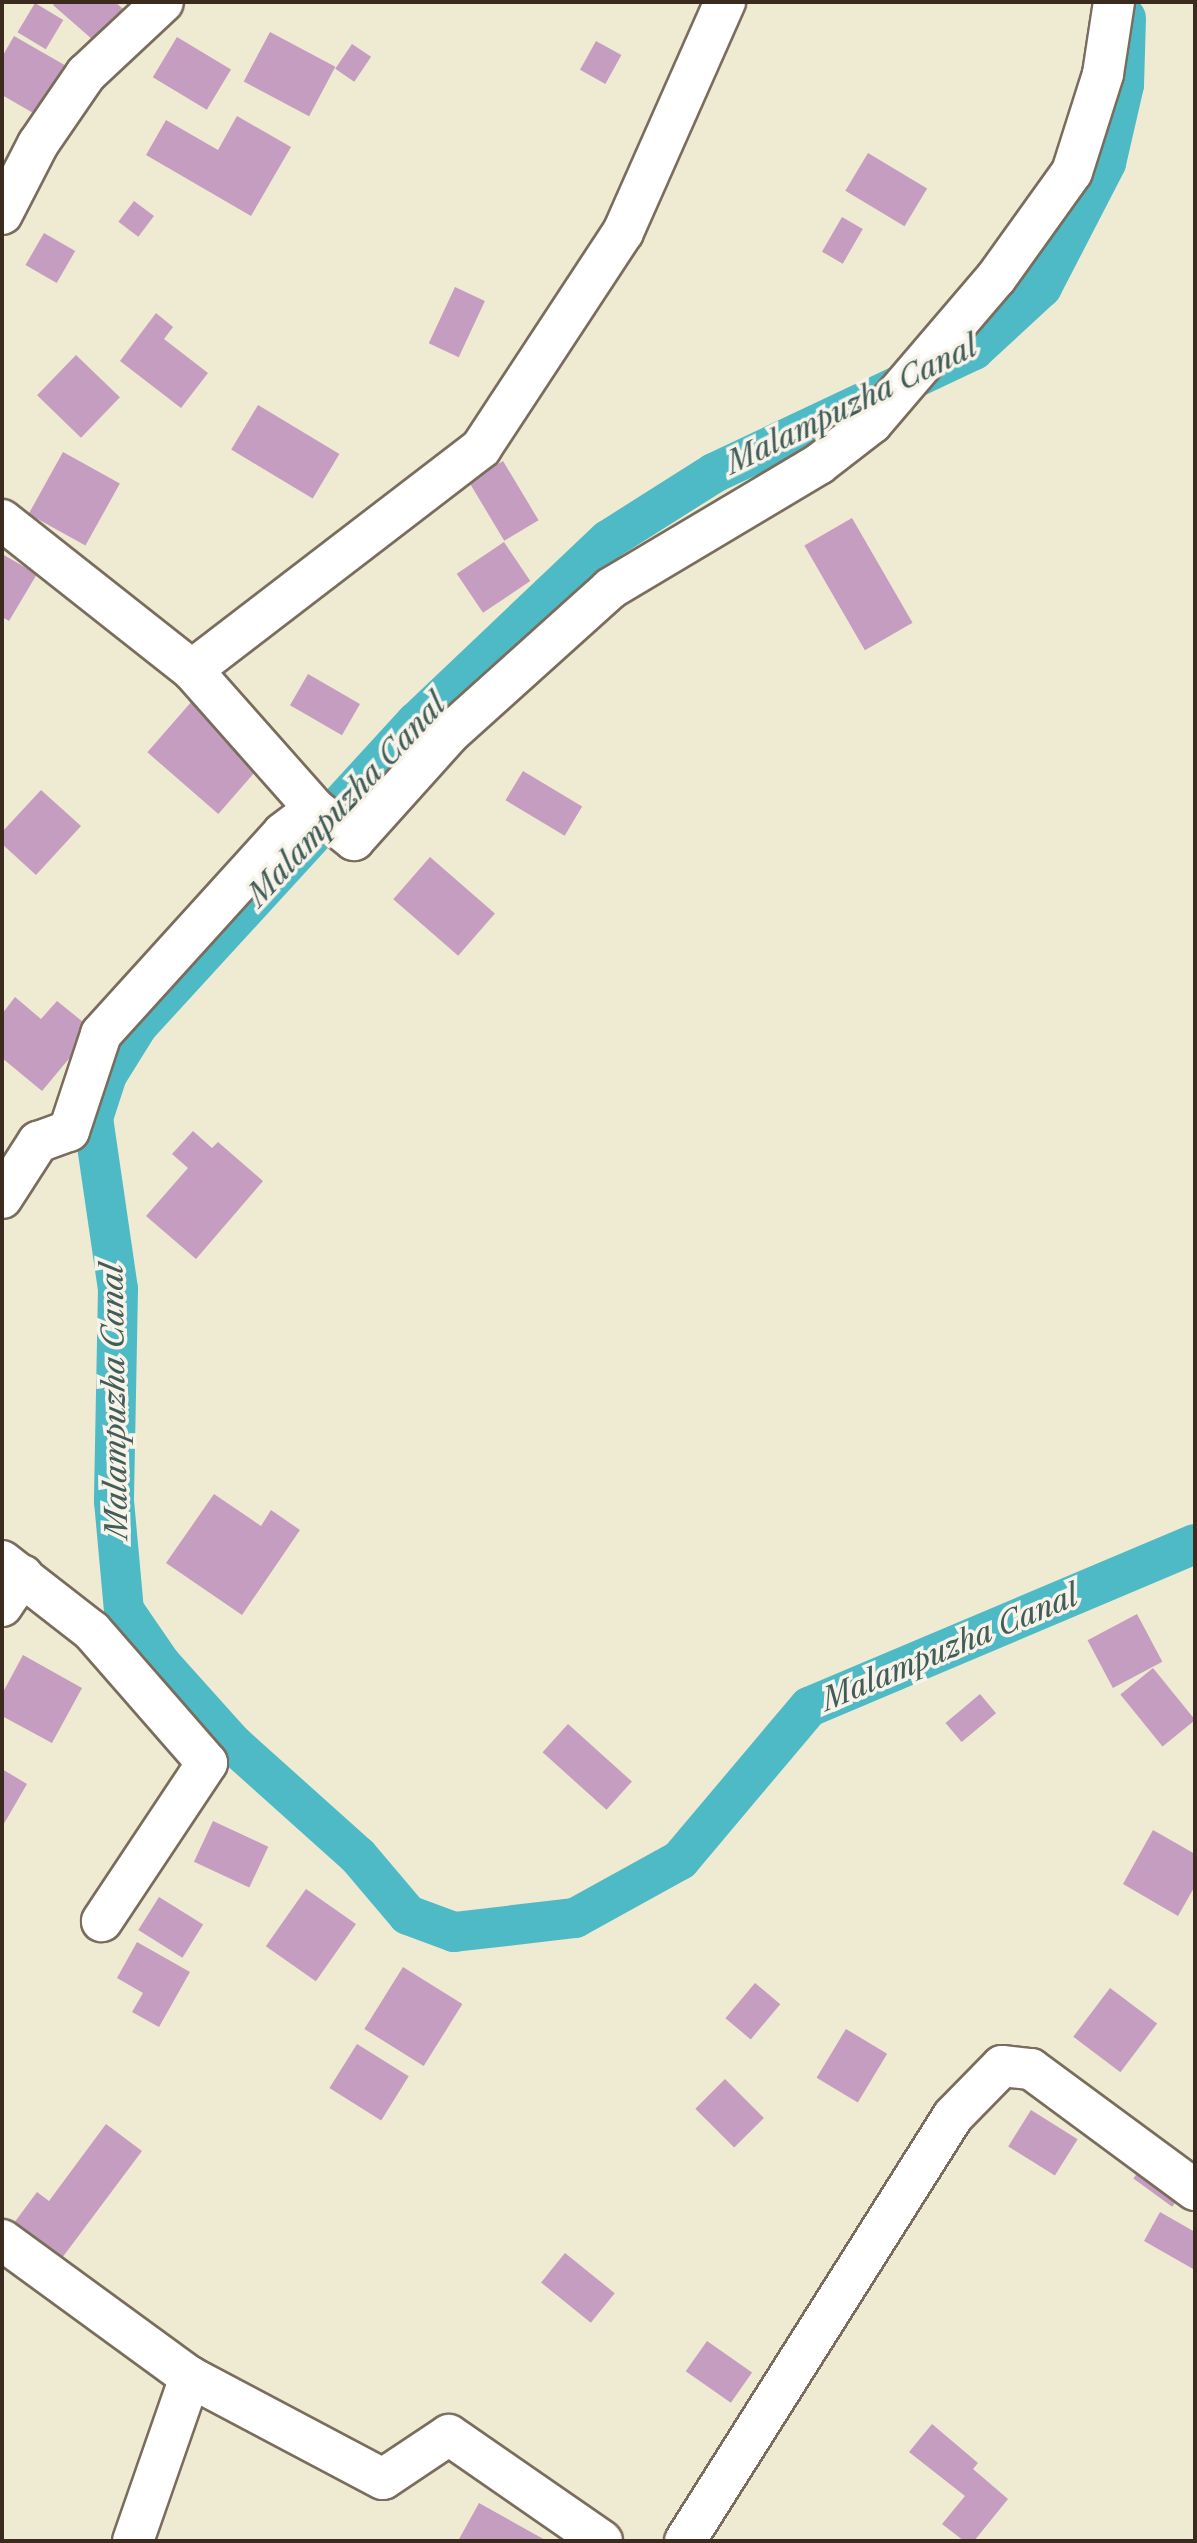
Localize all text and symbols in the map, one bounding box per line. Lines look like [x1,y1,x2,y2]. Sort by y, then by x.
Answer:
water label: Malampuzha Canal [720,328,984,482]
water label: Malampuzha Canal [240,687,454,913]
water label: Malampuzha Canal [95,1263,135,1539]
water label: Malampuzha Canal [816,1578,1084,1718]

